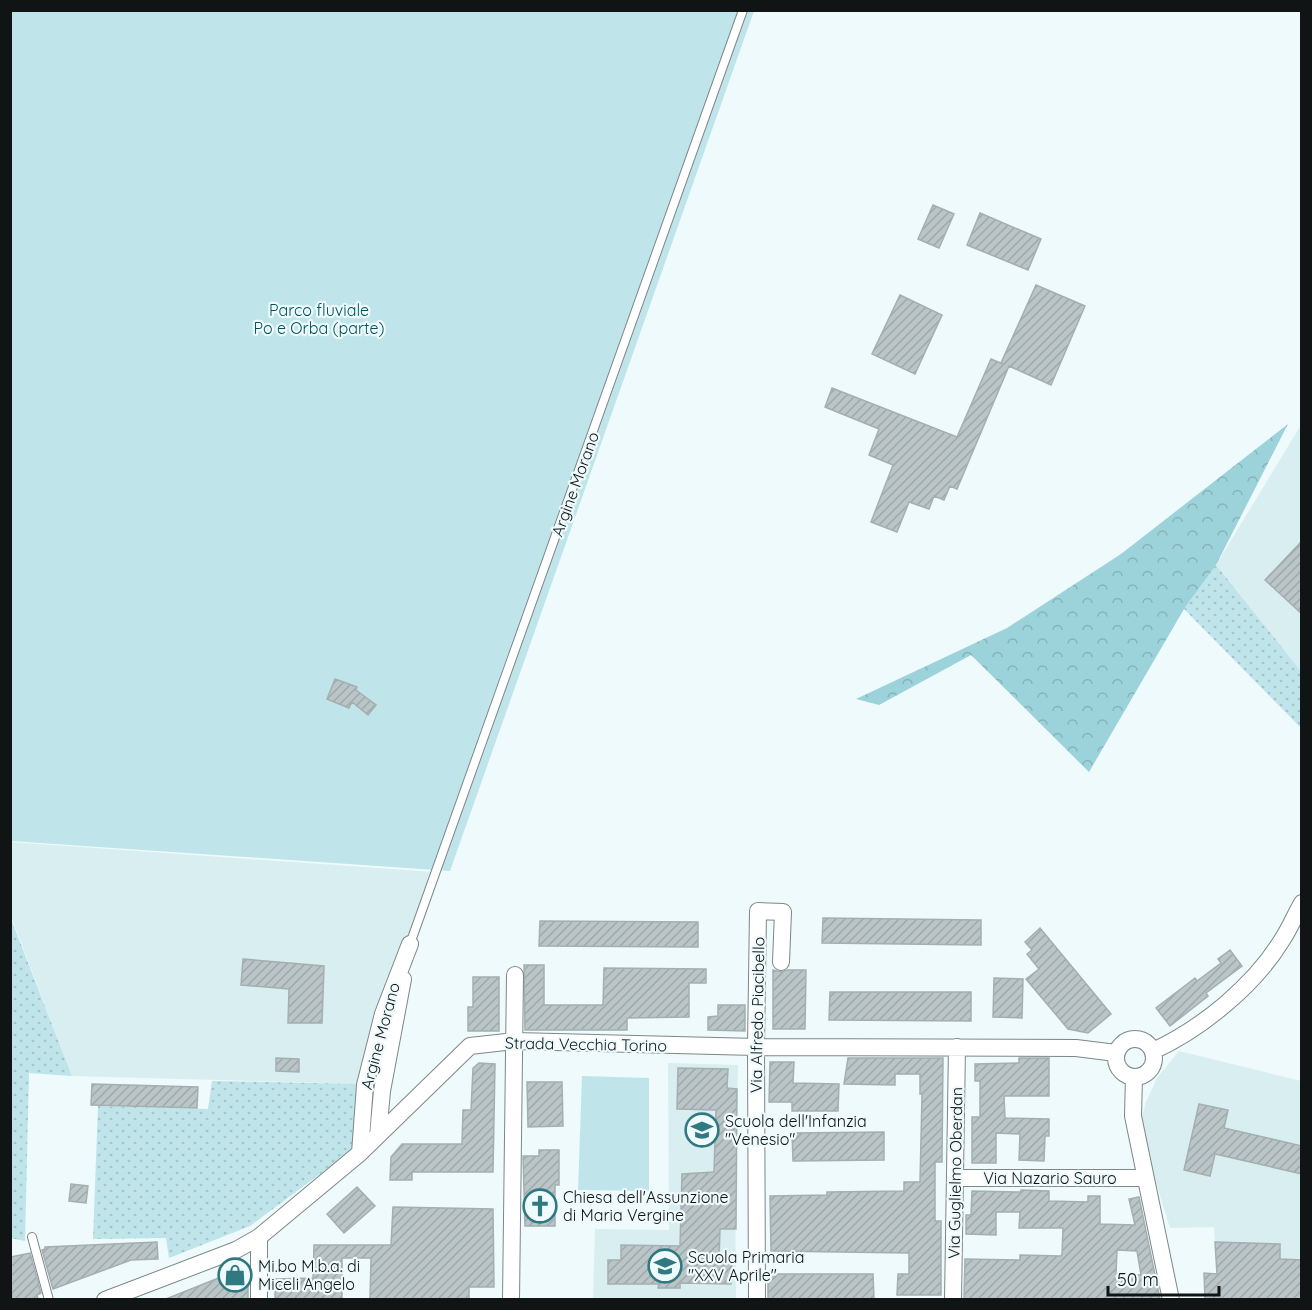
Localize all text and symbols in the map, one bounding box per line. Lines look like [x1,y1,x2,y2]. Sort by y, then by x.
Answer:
park label: Parco fluviale Po e Orba (parte) [254,300,384,338]
street label: Argine Morano [547,429,603,539]
street label: Via Alfredo Piacibello [746,937,768,1093]
street label: Argine Morano [356,980,404,1092]
street label: Strada Vecchia Torino [505,1033,667,1055]
street label: Via Guglielmo Oberdan [943,1087,967,1259]
place label: Scuola dell'Infanzia "Venesio" [725,1111,867,1149]
school or university icon: Scuola dell'Infanzia "Venesio" [684,1112,720,1148]
street label: Via Nazario Sauro [983,1168,1117,1188]
place label: Chiesa dell'Assunzione di Maria Vergine [563,1187,729,1225]
church icon: Chiesa dell'Assunzione di Maria Vergine [522,1188,558,1224]
place label: Scuola Primaria "XXV Aprile" [688,1247,804,1285]
school or university icon: Scuola Primaria "XXV Aprile" [647,1248,683,1284]
place label: Mi.bo M.b.a. di Miceli Angelo [258,1256,360,1294]
shop icon: Mi.bo M.b.a. di Miceli Angelo [217,1257,253,1293]
scale bar [1108,1259,1219,1297]
text: 50 m [1117,1268,1159,1291]

